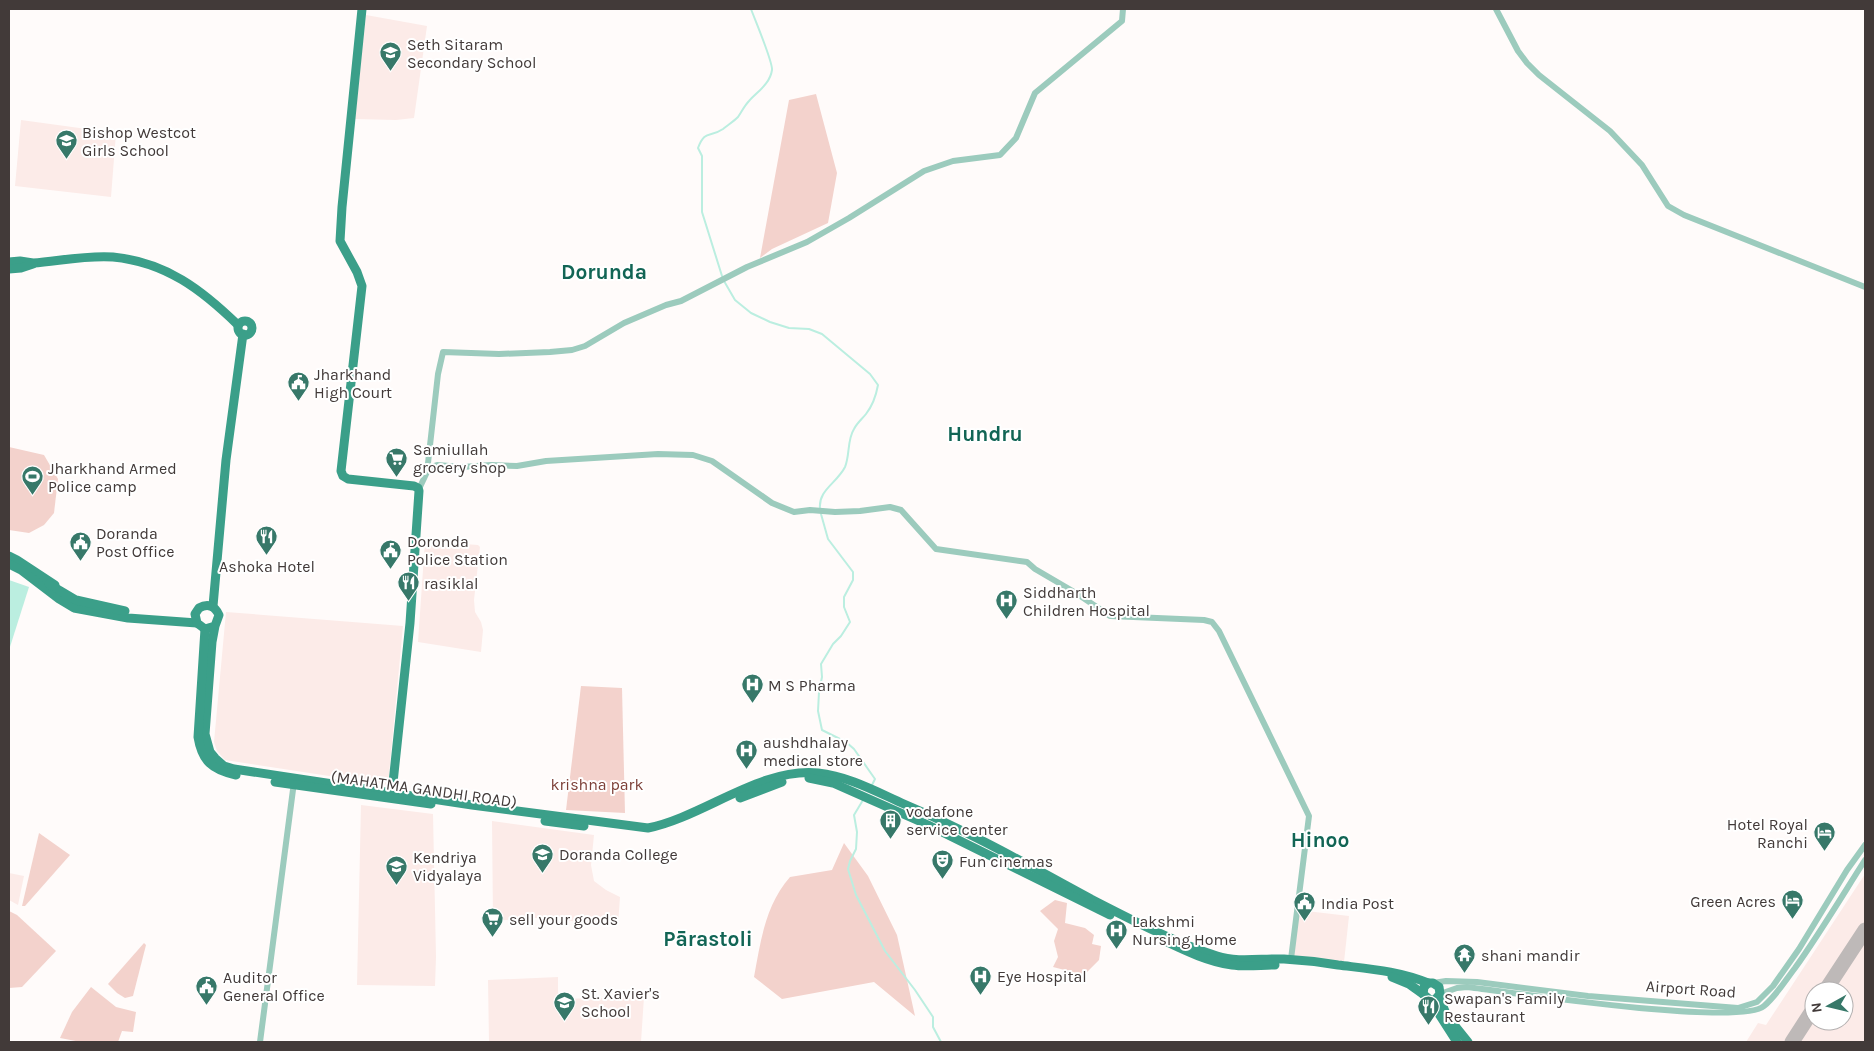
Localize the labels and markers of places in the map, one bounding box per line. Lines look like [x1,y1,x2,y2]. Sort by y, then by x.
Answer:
place label: Seth Sitaram Secondary School [407,35,536,72]
school or university icon: Seth Sitaram Secondary School [379,41,403,72]
place label: Bishop Westcot Girls School [82,123,196,160]
school or university icon: Bishop Westcot Girls School [54,129,78,160]
place label: Jharkhand High Court [314,365,392,402]
public building icon: Jharkhand High Court [286,371,310,402]
place label: Samiullah grocery shop [413,440,506,477]
supermarket icon: Samiullah grocery shop [385,446,409,477]
place label: Jharkhand Armed Police camp [48,459,177,496]
sports icon: Jharkhand Armed Police camp [20,465,44,496]
place label: Doranda Post Office [96,524,174,561]
restaurant icon: Ashoka Hotel [255,525,279,556]
public building icon: Doranda Post Office [68,530,92,561]
place label: Doronda Police Station [407,532,508,569]
public building icon: Doronda Police Station [379,538,403,569]
place label: Ashoka Hotel [219,557,315,576]
restaurant icon: rasiklal [396,571,420,602]
place label: rasiklal [424,574,479,593]
place label: Siddharth Children Hospital [1023,583,1150,620]
hospital icon: Siddharth Children Hospital [995,589,1019,620]
hospital icon: M S Pharma [740,673,764,704]
place label: M S Pharma [768,676,856,695]
place label: aushdhalay medical store [763,733,863,770]
hospital icon: aushdhalay medical store [735,739,759,770]
place label: vodafone service center [906,802,1008,839]
building icon: vodafone service center [878,808,902,839]
place label: Hotel Royal Ranchi [1727,815,1808,852]
hotel icon: Hotel Royal Ranchi [1812,821,1836,852]
school or university icon: Doranda College [531,842,555,873]
place label: Doranda College [559,845,678,864]
place label: Kendriya Vidyalaya [413,848,482,885]
theatre icon: Fun cinemas [931,849,955,880]
place label: Fun cinemas [959,852,1053,871]
school or university icon: Kendriya Vidyalaya [385,854,409,885]
hotel icon: Green Acres [1780,889,1804,920]
public building icon: India Post [1293,891,1317,922]
place label: Green Acres [1690,892,1776,911]
place label: India Post [1321,894,1394,913]
supermarket icon: sell your goods [481,907,505,938]
place label: sell your goods [509,910,618,929]
place label: Lakshmi Nursing Home [1132,912,1237,949]
hospital icon: Lakshmi Nursing Home [1104,918,1128,949]
temple icon: shani mandir [1453,943,1477,974]
place label: shani mandir [1481,946,1580,965]
hospital icon: Eye Hospital [969,964,993,995]
place label: Eye Hospital [997,967,1087,986]
place label: Auditor General Office [223,968,325,1005]
public building icon: Auditor General Office [195,974,219,1005]
place label: St. Xavier's School [581,984,660,1021]
place label: Swapan's Family Restaurant [1444,989,1565,1026]
school or university icon: St. Xavier's School [553,990,577,1021]
restaurant icon: Swapan's Family Restaurant [1416,995,1440,1026]

